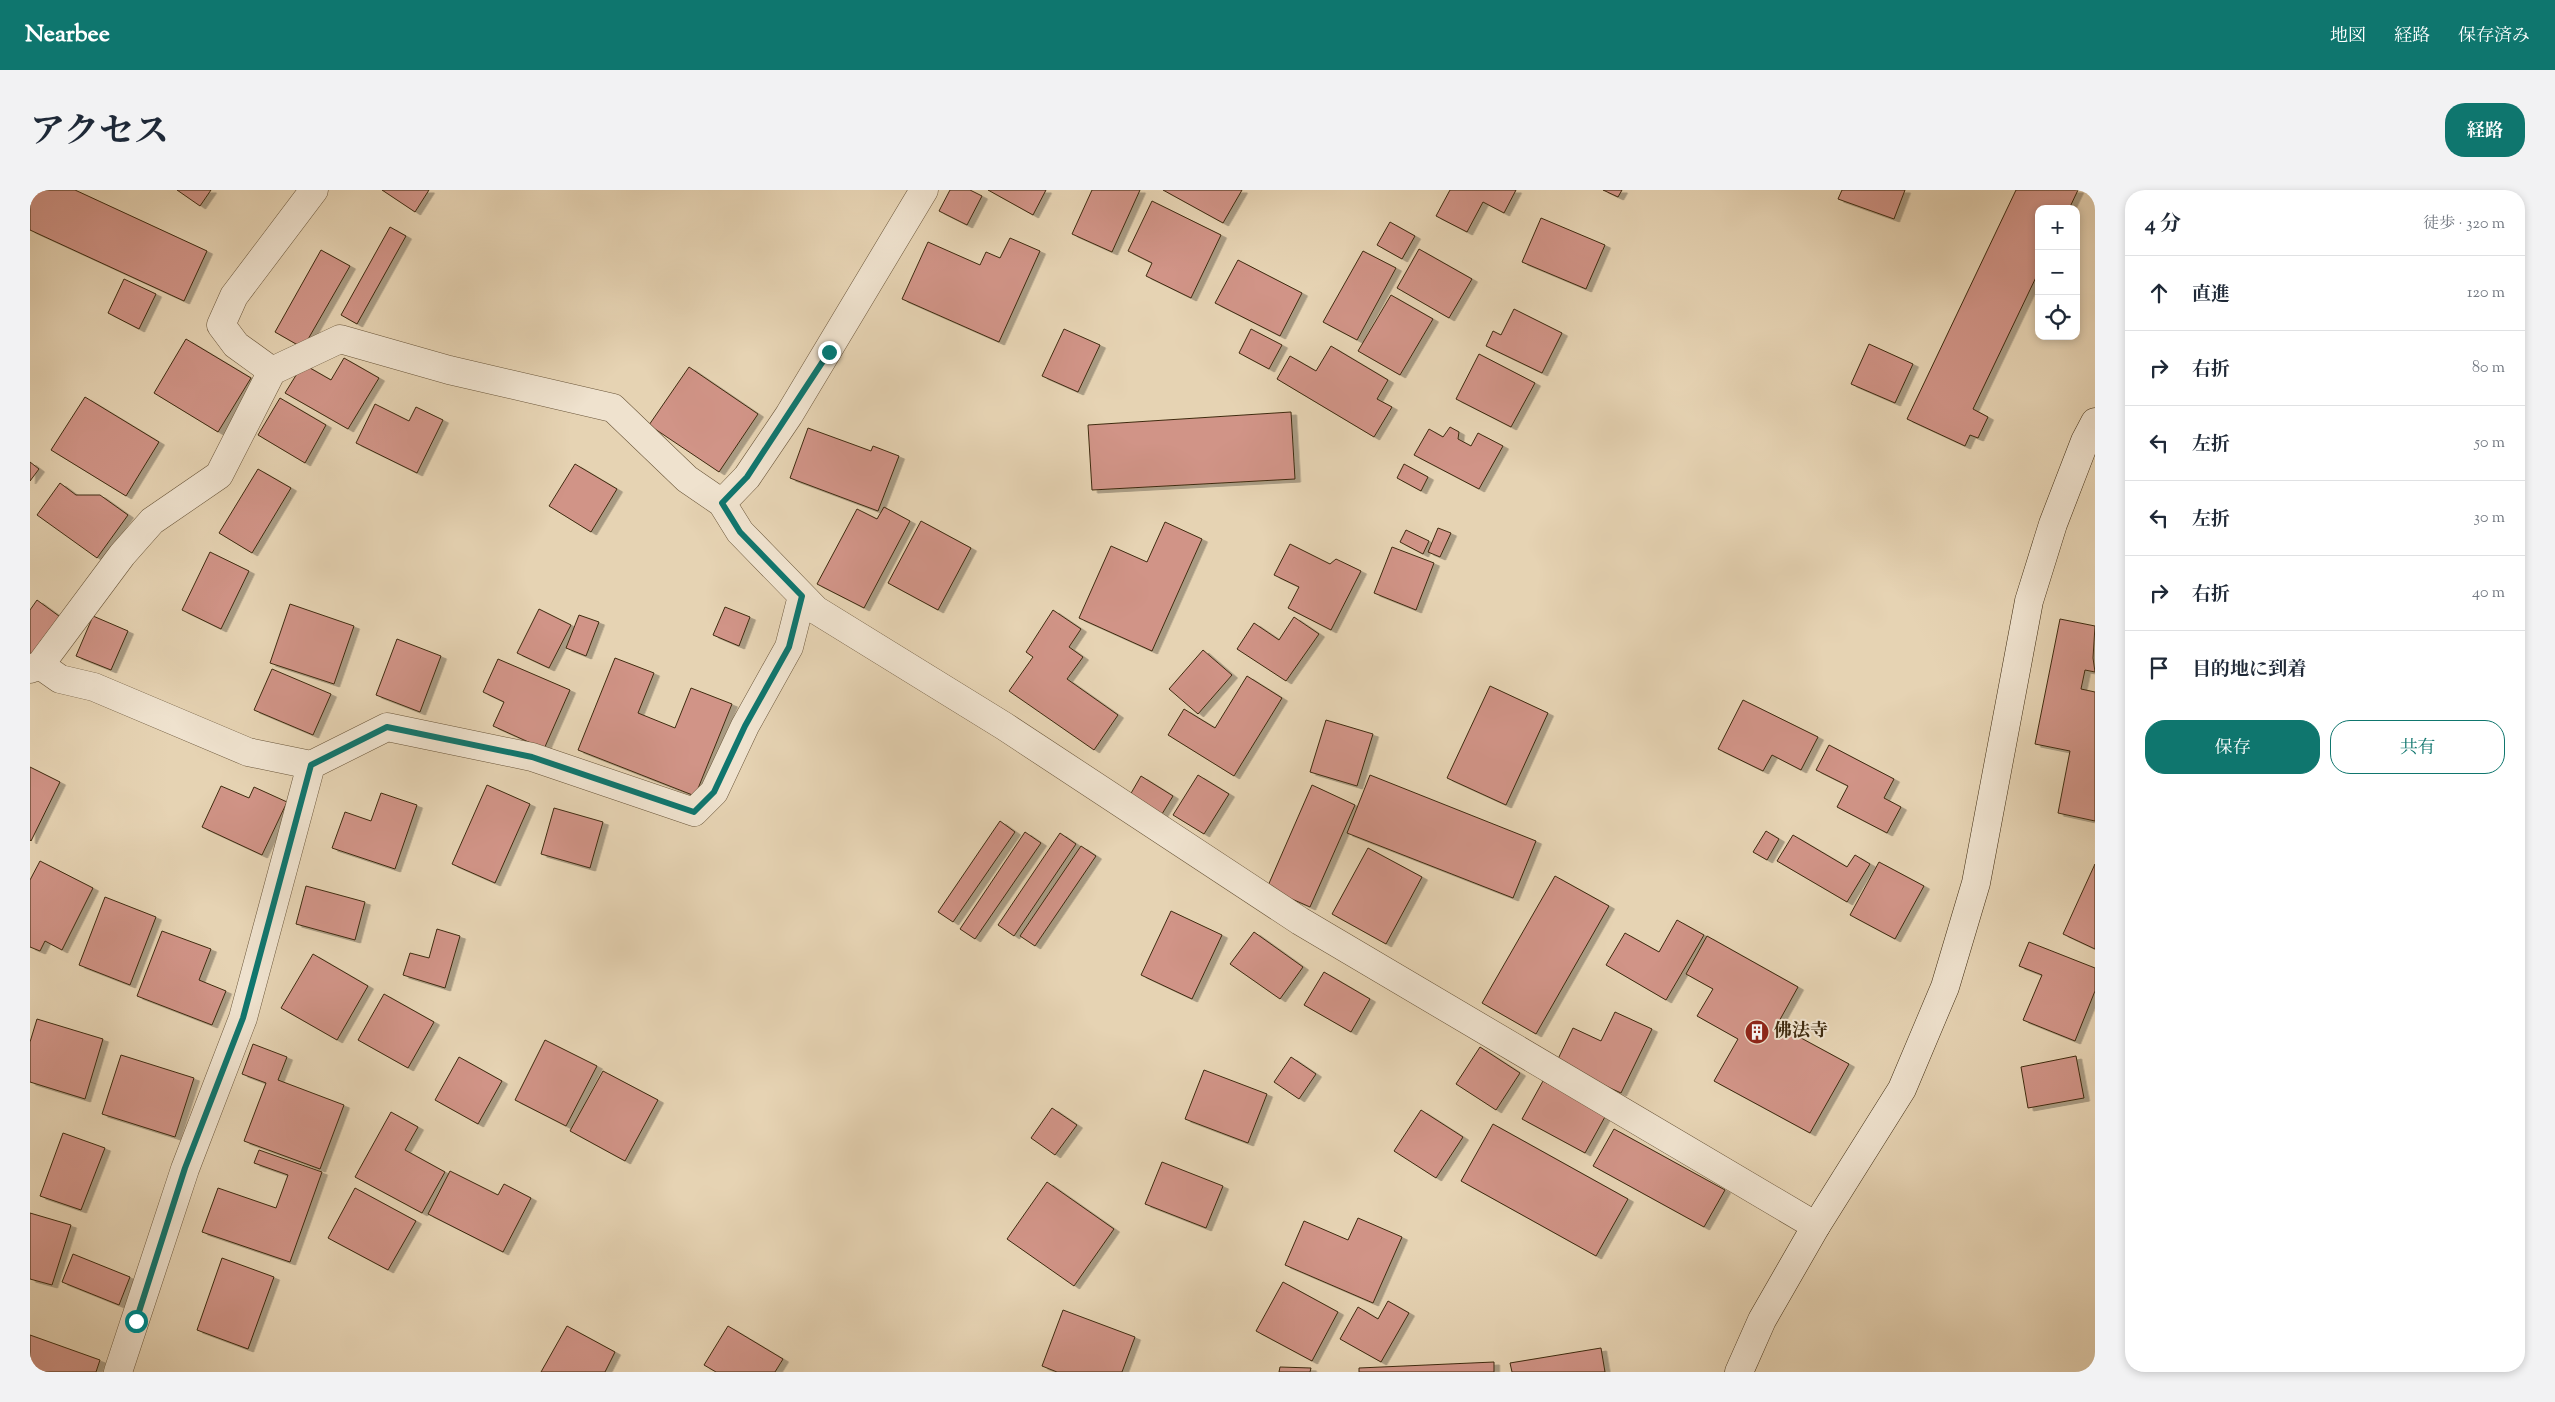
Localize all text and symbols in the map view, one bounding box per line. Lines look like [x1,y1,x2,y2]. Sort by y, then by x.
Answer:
text: Nearbee [25,18,110,52]
text: 地図 [2330,24,2366,50]
text: 経路 [2394,24,2430,50]
text: 保存済み [2458,24,2530,50]
button: 経路 [2445,103,2525,157]
text: アクセス [30,108,169,159]
map controls [2035,205,2080,340]
button: + [2035,205,2080,250]
text: 4 分 [2145,210,2181,240]
text: 徒歩 · 320 m [2423,213,2505,236]
button: − [2035,250,2080,295]
icon: ahead [2145,279,2173,307]
text: 直進 [2192,282,2230,309]
text: 120 m [2467,282,2505,305]
button: locate [2035,295,2080,340]
route end [818,341,841,364]
icon: right [2145,354,2173,382]
text: 右折 [2192,357,2230,384]
text: 80 m [2472,357,2505,380]
icon: left [2145,429,2173,457]
text: 左折 [2192,432,2230,459]
text: 50 m [2474,432,2505,455]
icon: left [2145,504,2173,532]
text: 左折 [2192,507,2230,534]
text: 30 m [2474,507,2505,530]
icon: right [2145,579,2173,607]
text: 右折 [2192,582,2230,609]
text: 40 m [2472,582,2505,605]
icon: arrive [2145,654,2173,682]
text: 目的地に到着 [2192,657,2306,684]
button: 保存 [2145,720,2320,774]
button: 共有 [2330,720,2505,774]
building icon: 佛法寺 [1744,1019,1770,1045]
place label: 佛法寺 [1774,1019,1828,1045]
route start [125,1310,148,1333]

